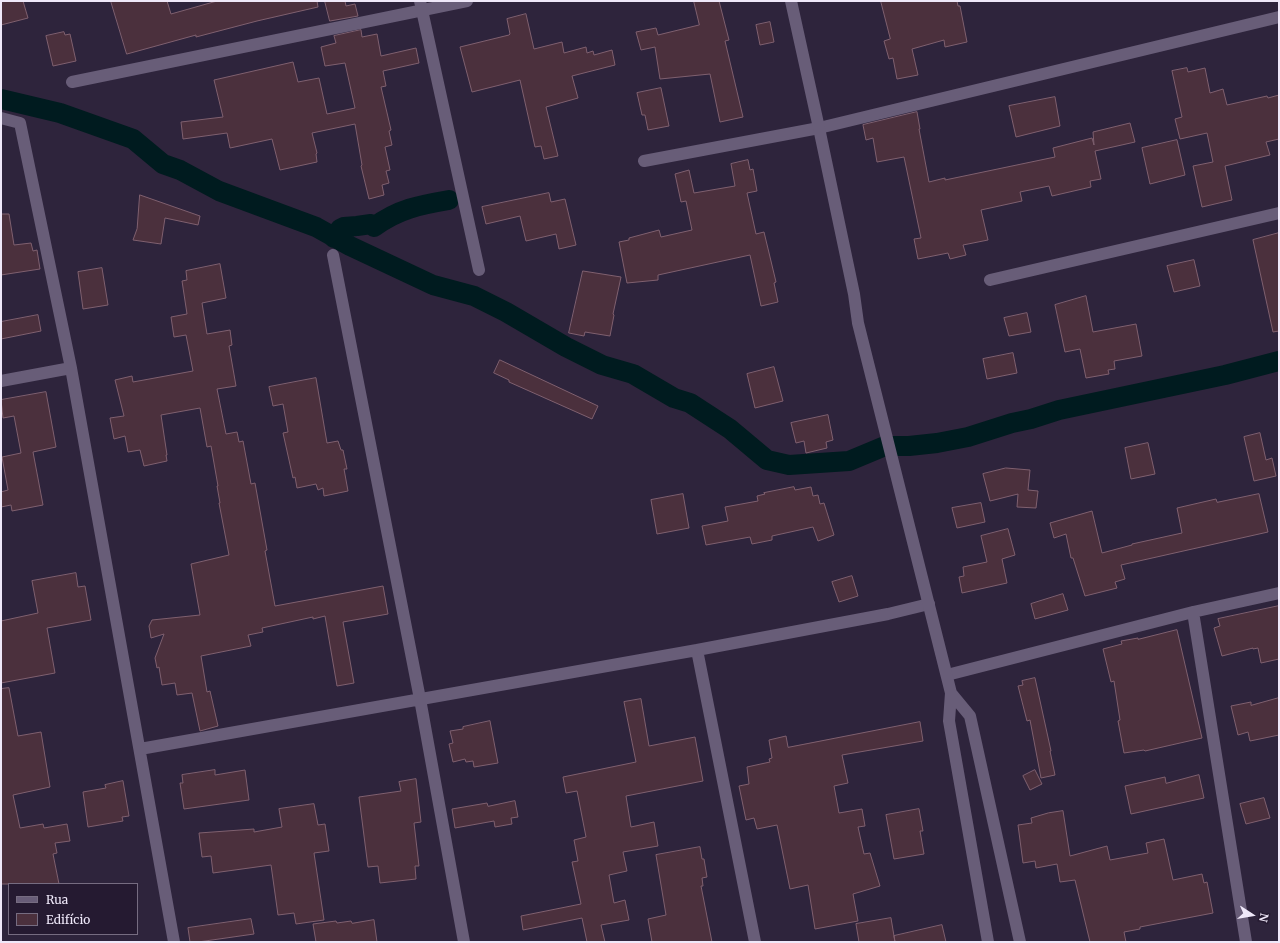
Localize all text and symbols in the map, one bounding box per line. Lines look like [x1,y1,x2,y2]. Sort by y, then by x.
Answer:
legend [8,883,138,935]
text: Rua [46,892,68,907]
north arrow [1232,895,1272,935]
text: Edifício [46,912,90,927]
text: N [1256,912,1271,923]

